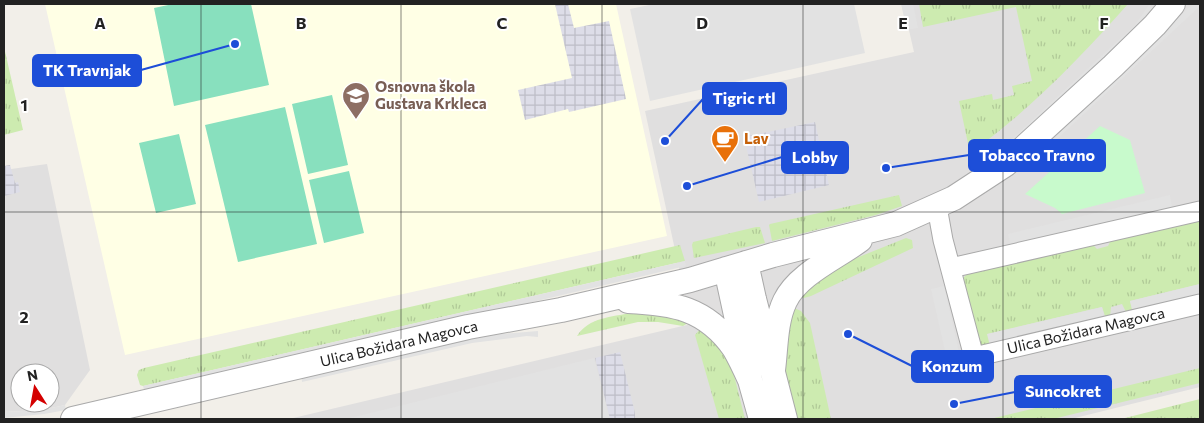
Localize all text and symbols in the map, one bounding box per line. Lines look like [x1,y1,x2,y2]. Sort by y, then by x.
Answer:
text: A [94,13,106,32]
text: B [296,13,307,32]
text: C [497,13,508,32]
text: D [696,13,708,32]
text: E [898,13,908,32]
text: F [1099,13,1109,32]
callout: TK Travnjak [33,55,141,86]
text: TK Travnjak [43,60,132,79]
place label: Osnovna škola Gustava Krkleca [375,77,487,112]
school or university icon: Osnovna škola Gustava Krkleca [341,81,371,120]
callout: Tigric rtl [703,83,786,114]
text: Tigric rtl [712,88,776,107]
text: 1 [20,95,28,114]
cafe icon: Lav [710,124,740,163]
place label: Lav [744,129,769,147]
callout: Tobacco Travno [969,140,1105,171]
callout: Lobby [782,142,848,173]
text: Tobacco Travno [979,145,1096,164]
text: Lobby [792,147,838,166]
street label: Ulica Božidara Magovca [1005,303,1166,357]
text: 2 [19,307,29,326]
street label: Ulica Božidara Magovca [318,316,479,370]
callout: Konzum [912,351,993,382]
text: Konzum [922,356,982,375]
north arrow [10,363,60,413]
text: N [26,365,39,384]
callout: Suncokret [1015,376,1111,407]
text: Suncokret [1025,381,1101,400]

